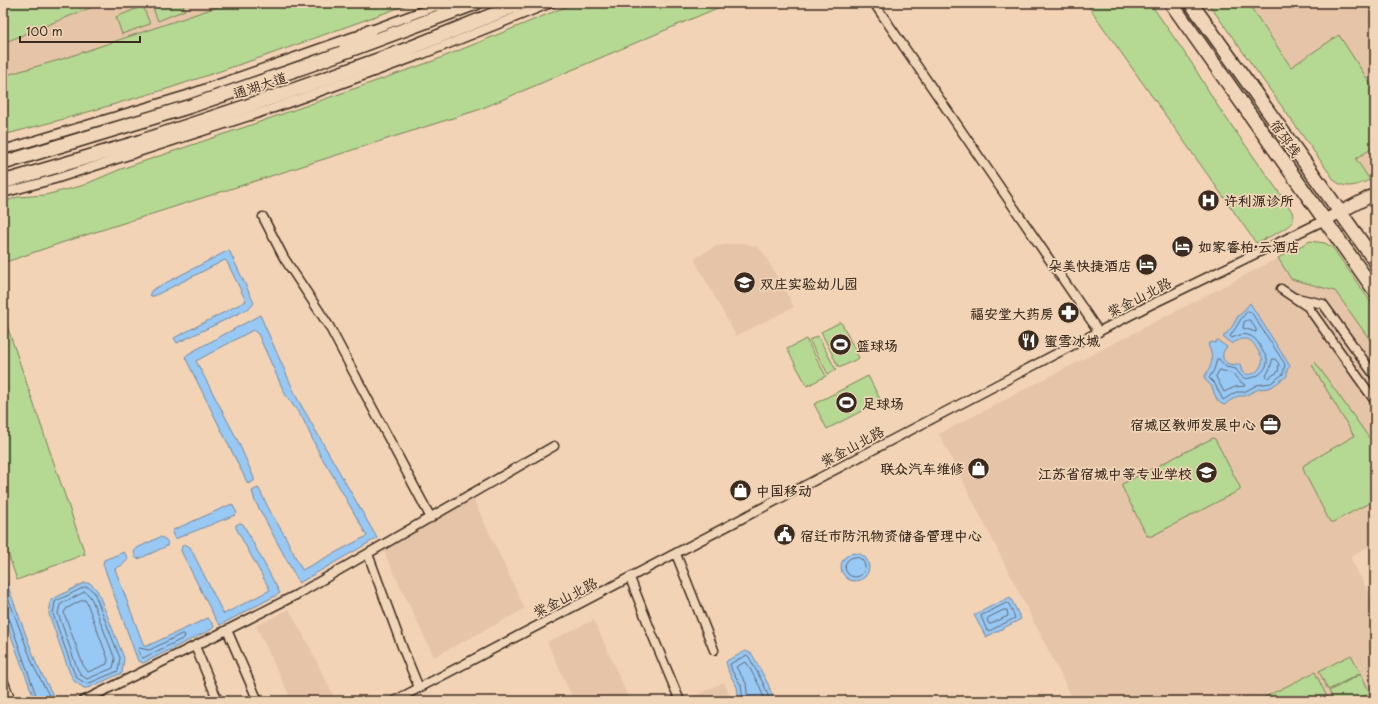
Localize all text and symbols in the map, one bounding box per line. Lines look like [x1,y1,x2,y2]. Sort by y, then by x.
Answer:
scale bar [20,18,140,44]
text: 100 m [26,22,63,40]
street label: 通湖大道 [230,66,290,104]
street label: 宿邳线 [1265,115,1307,161]
hospital icon: 许利源诊所 [1195,187,1221,213]
place label: 许利源诊所 [1224,190,1294,211]
hotel icon: 如家睿柏·云酒店 [1170,233,1196,259]
place label: 如家睿柏·云酒店 [1198,236,1300,257]
hotel icon: 朵美快捷酒店 [1134,252,1160,278]
place label: 朵美快捷酒店 [1048,255,1132,276]
school or university icon: 双庄实验幼儿园 [731,270,757,296]
street label: 紫金山北路 [1103,272,1175,322]
place label: 双庄实验幼儿园 [760,273,858,294]
pharmacy icon: 福安堂大药房 [1056,300,1082,326]
place label: 福安堂大药房 [970,303,1054,324]
restaurant icon: 蜜雪冰城 [1016,327,1042,353]
place label: 蜜雪冰城 [1044,330,1100,351]
sports icon: 篮球场 [827,332,853,358]
place label: 篮球场 [856,335,898,356]
sports icon: 足球场 [834,390,860,416]
place label: 足球场 [862,393,904,414]
office icon: 宿城区教师发展中心 [1258,411,1284,437]
place label: 宿城区教师发展中心 [1130,414,1256,435]
street label: 紫金山北路 [816,420,888,472]
shop icon: 联众汽车维修 [966,455,992,481]
place label: 联众汽车维修 [880,458,964,479]
school or university icon: 江苏省宿城中等专业学校 [1194,460,1220,486]
place label: 江苏省宿城中等专业学校 [1038,463,1192,484]
shop icon: 中国移动 [727,477,753,503]
place label: 中国移动 [756,480,812,501]
public building icon: 宿迁市防汛物资储备管理中心 [771,522,797,548]
place label: 宿迁市防汛物资储备管理中心 [800,525,982,546]
street label: 紫金山北路 [529,572,601,622]

